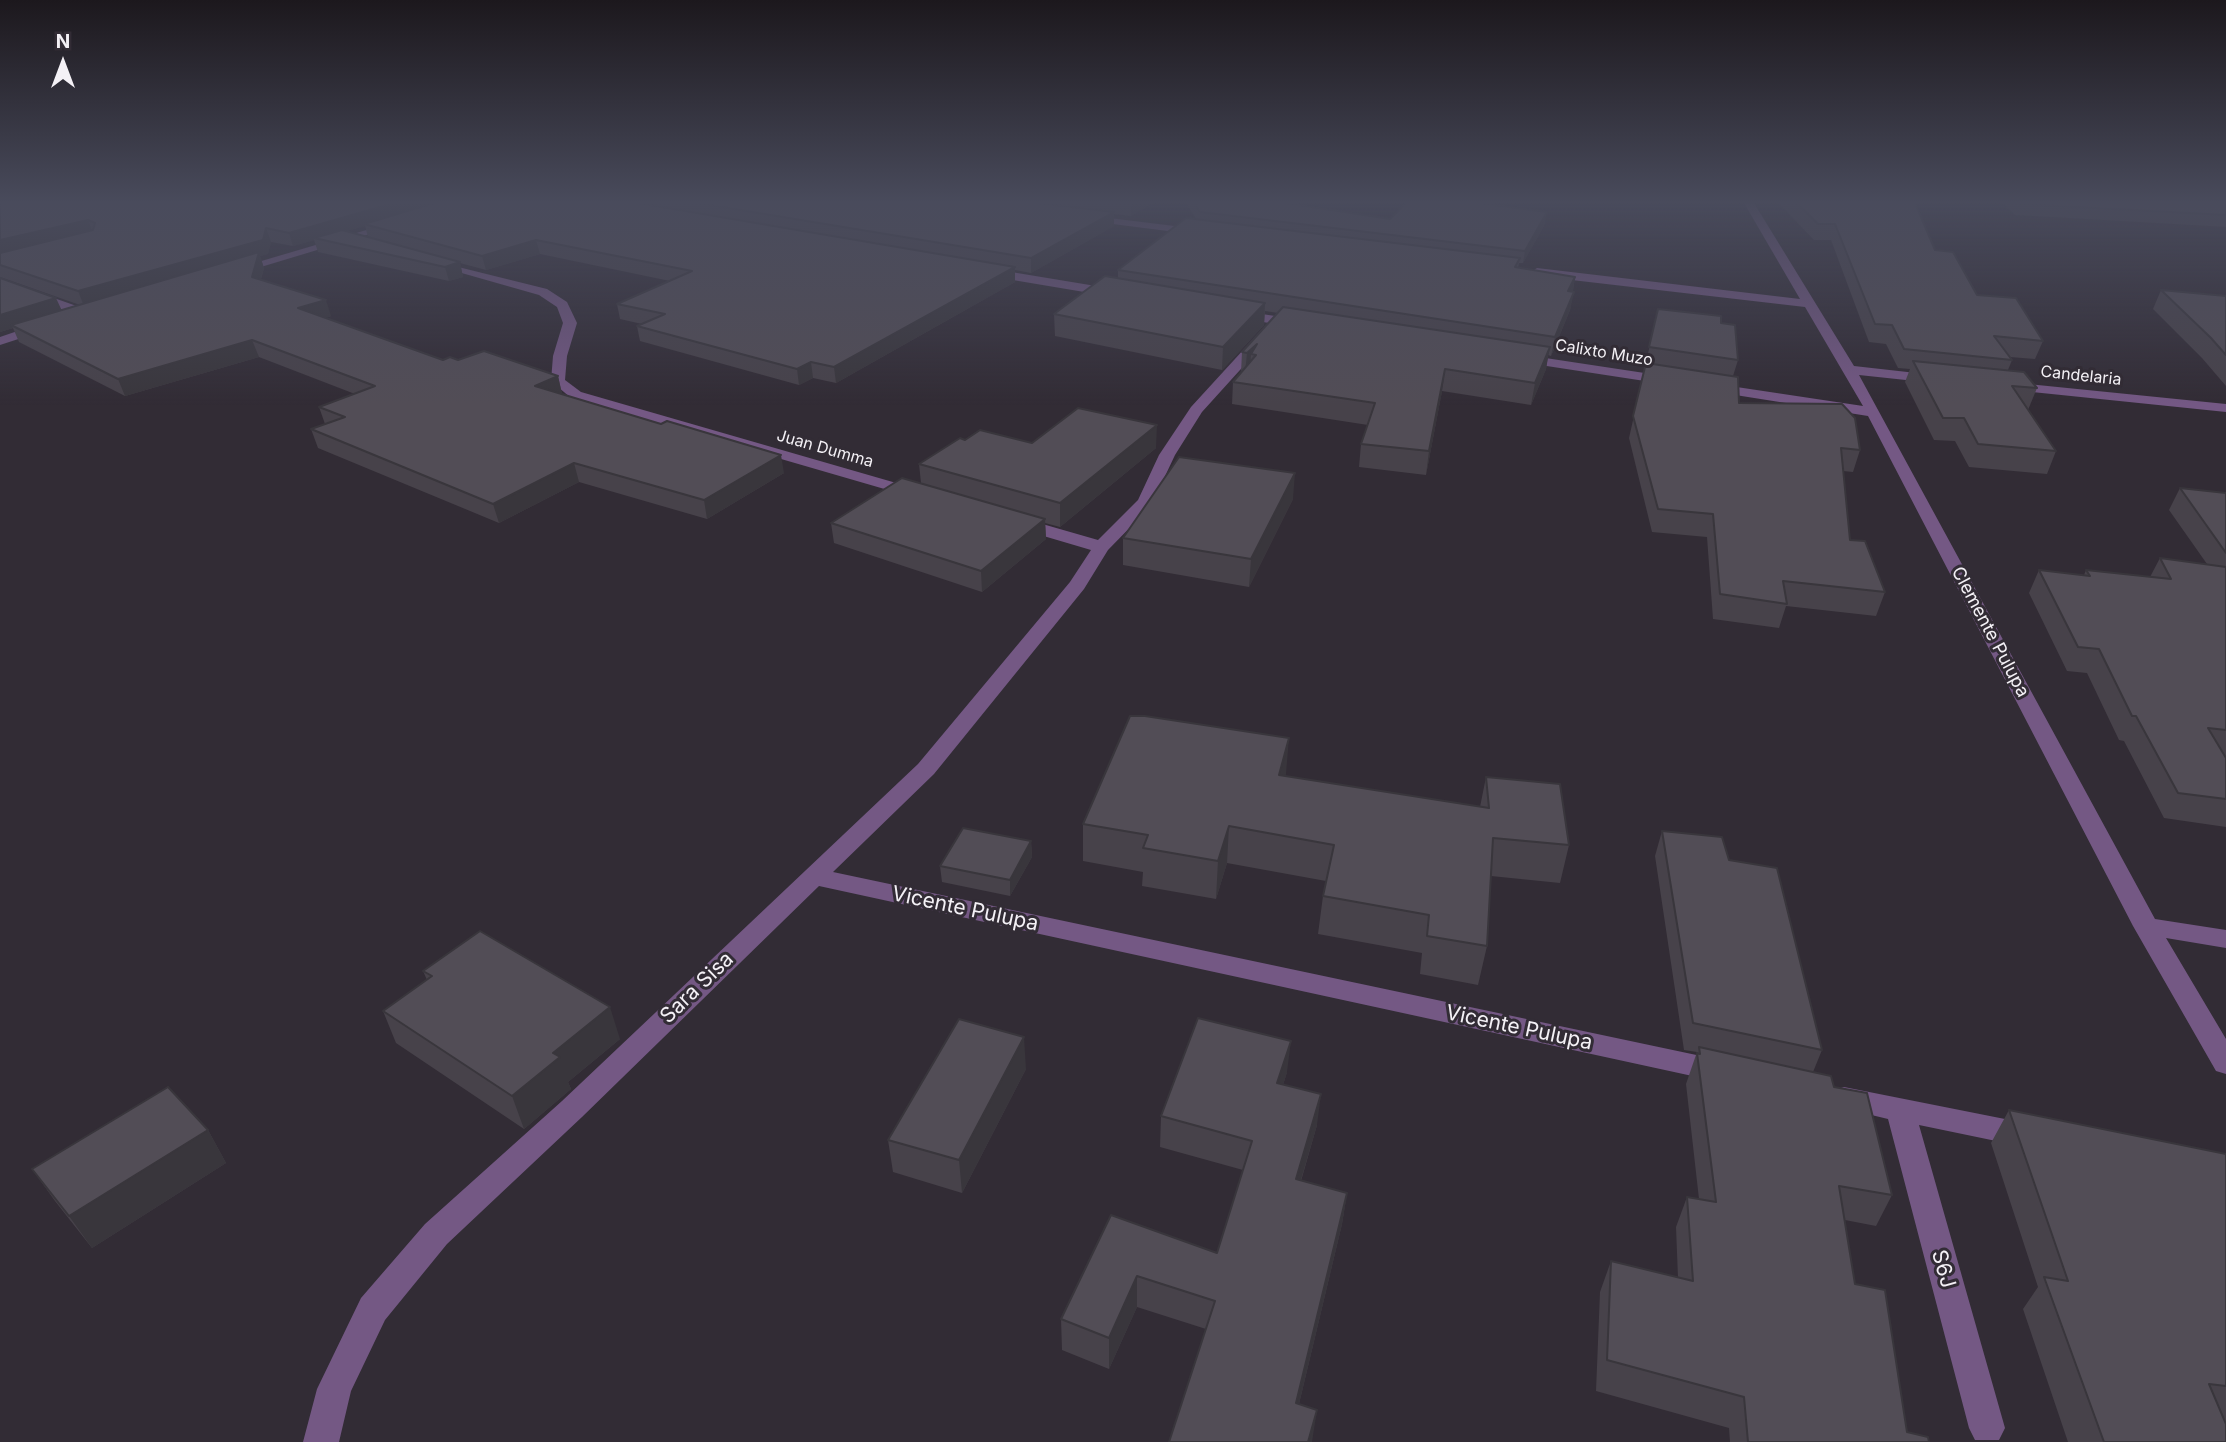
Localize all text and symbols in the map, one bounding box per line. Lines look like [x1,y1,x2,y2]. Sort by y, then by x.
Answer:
north arrow [28,28,98,98]
text: N [56,30,70,53]
street label: Calixto Muzo [1554,336,1654,370]
street label: Candelaria [2040,362,2122,390]
street label: Juan Dumma [775,426,875,472]
street label: Clemente Pulupa [1947,563,2033,701]
street label: Vicente Pulupa [889,881,1041,937]
street label: Sara Sisa [655,947,739,1029]
street label: Vicente Pulupa [1443,1000,1595,1056]
street label: S6J [1926,1247,1960,1291]

